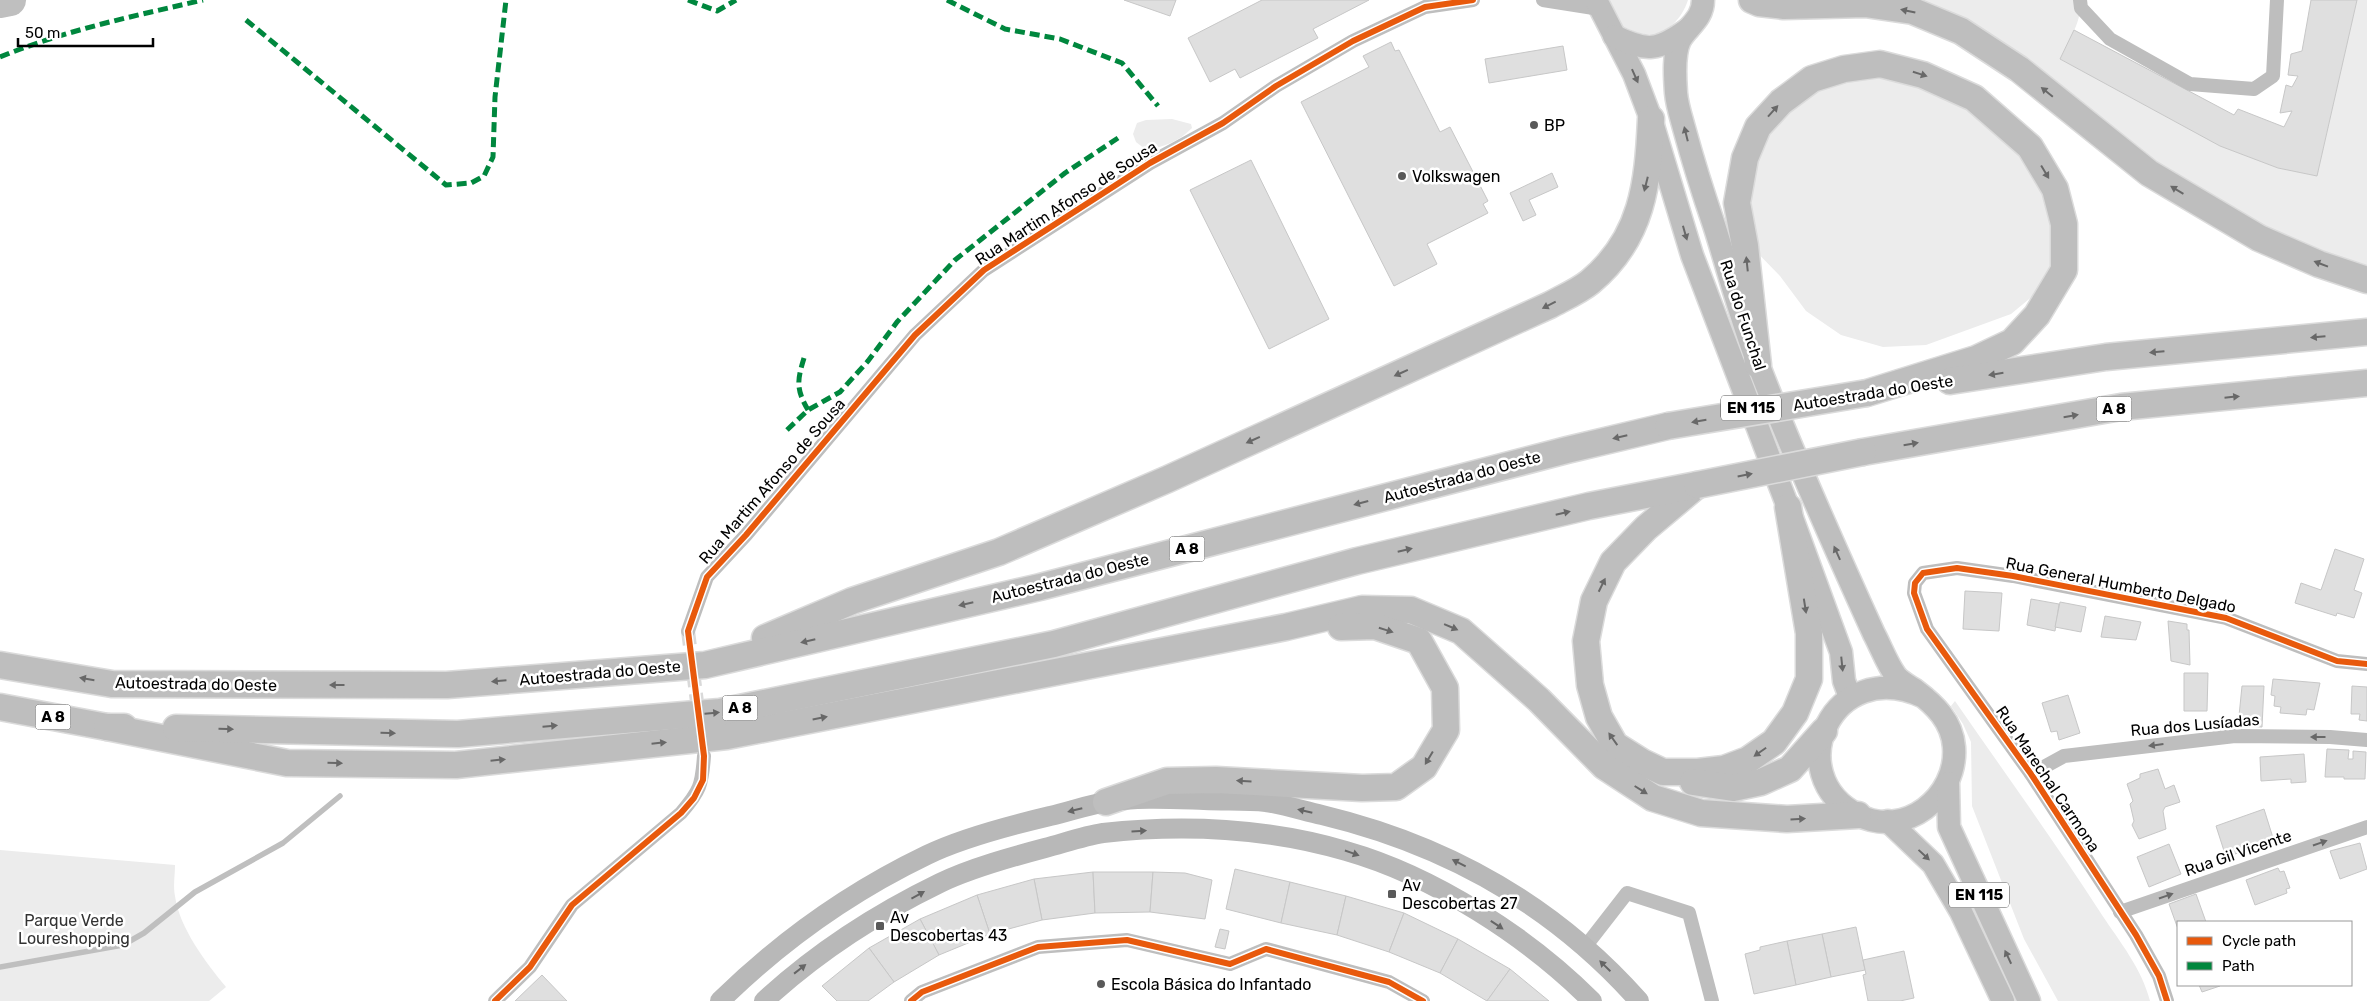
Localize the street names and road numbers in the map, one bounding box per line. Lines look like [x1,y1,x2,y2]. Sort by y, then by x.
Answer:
street label: Rua Martim Afonso de Sousa [971,137,1161,269]
street label: Rua do Funchal [1716,257,1770,373]
street label: Autoestrada do Oeste [1792,371,1954,415]
street label: Rua Martim Afonso de Sousa [695,394,849,568]
road number: EN 115 [1721,396,1781,420]
road number: A 8 [2096,396,2132,422]
street label: Autoestrada do Oeste [1381,447,1543,507]
road number: A 8 [1170,536,1204,562]
street label: Autoestrada do Oeste [989,549,1151,607]
street label: Rua General Humberto Delgado [2004,553,2238,617]
street label: Autoestrada do Oeste [519,656,681,690]
street label: Autoestrada do Oeste [115,673,277,695]
road number: A 8 [722,696,758,720]
street label: Rua Marechal Carmona [1992,702,2104,856]
road number: A 8 [36,704,70,730]
street label: Rua dos Lusíadas [2130,710,2260,740]
street label: Rua Gil Vicente [2182,826,2294,880]
road number: EN 115 [1949,882,2009,908]

